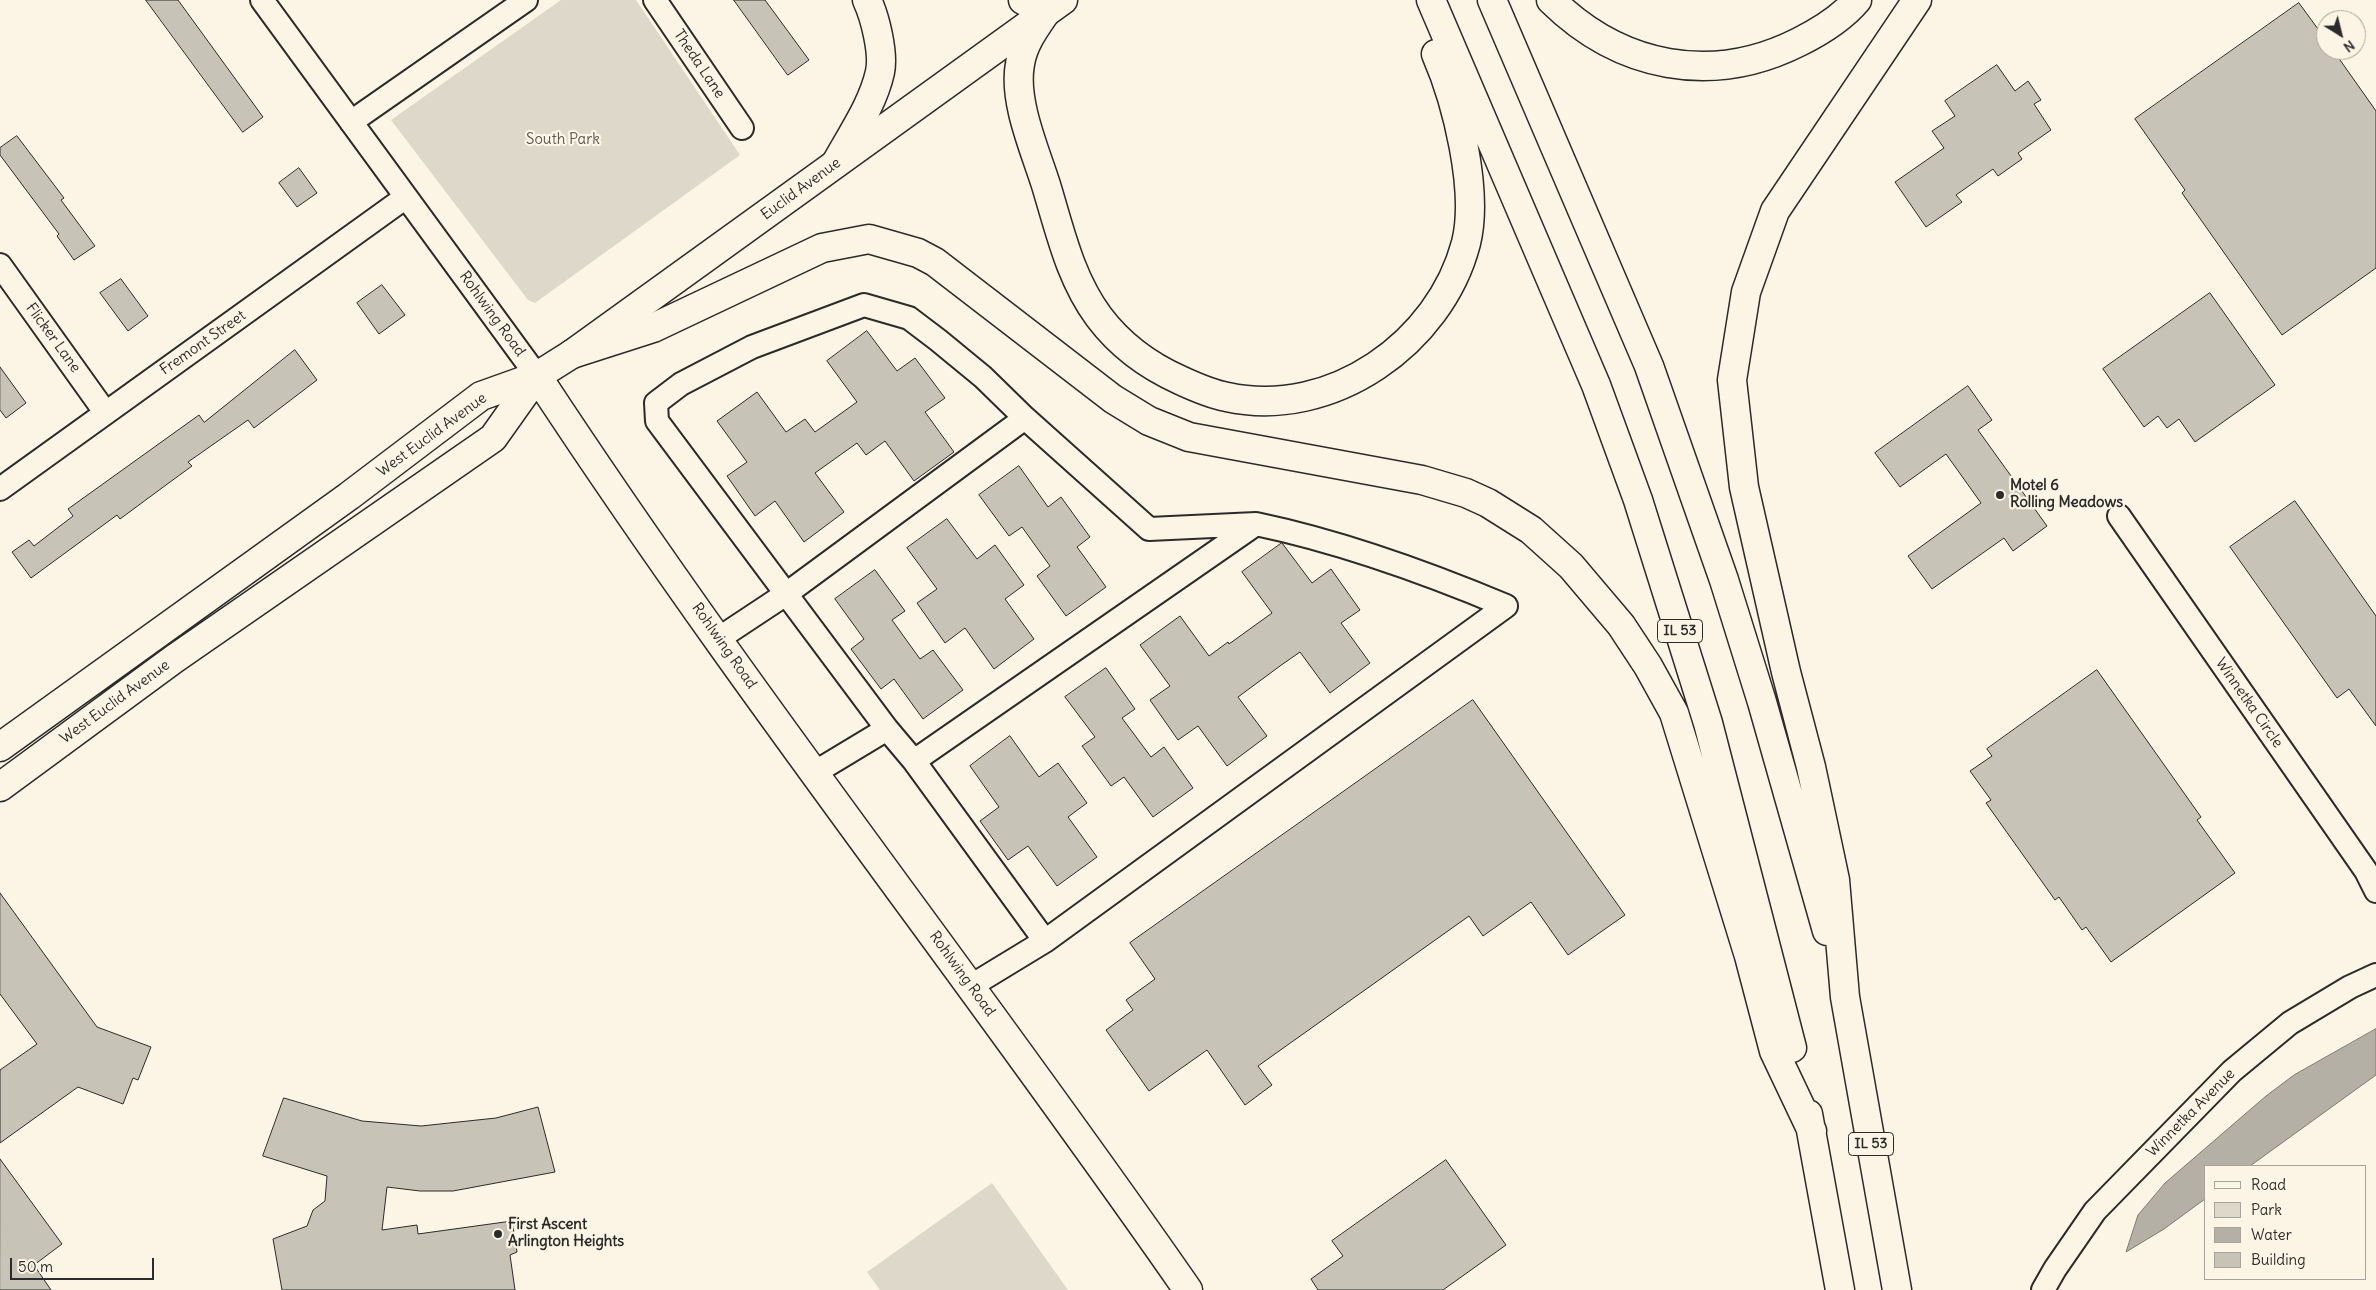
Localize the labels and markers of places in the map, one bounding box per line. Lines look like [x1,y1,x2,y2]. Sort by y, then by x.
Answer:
place label: Motel 6 Rolling Meadows [2010,477,2123,512]
marker: Motel 6 Rolling Meadows [1994,489,2006,501]
place label: First Ascent Arlington Heights [508,1216,624,1251]
marker: First Ascent Arlington Heights [492,1228,504,1240]

